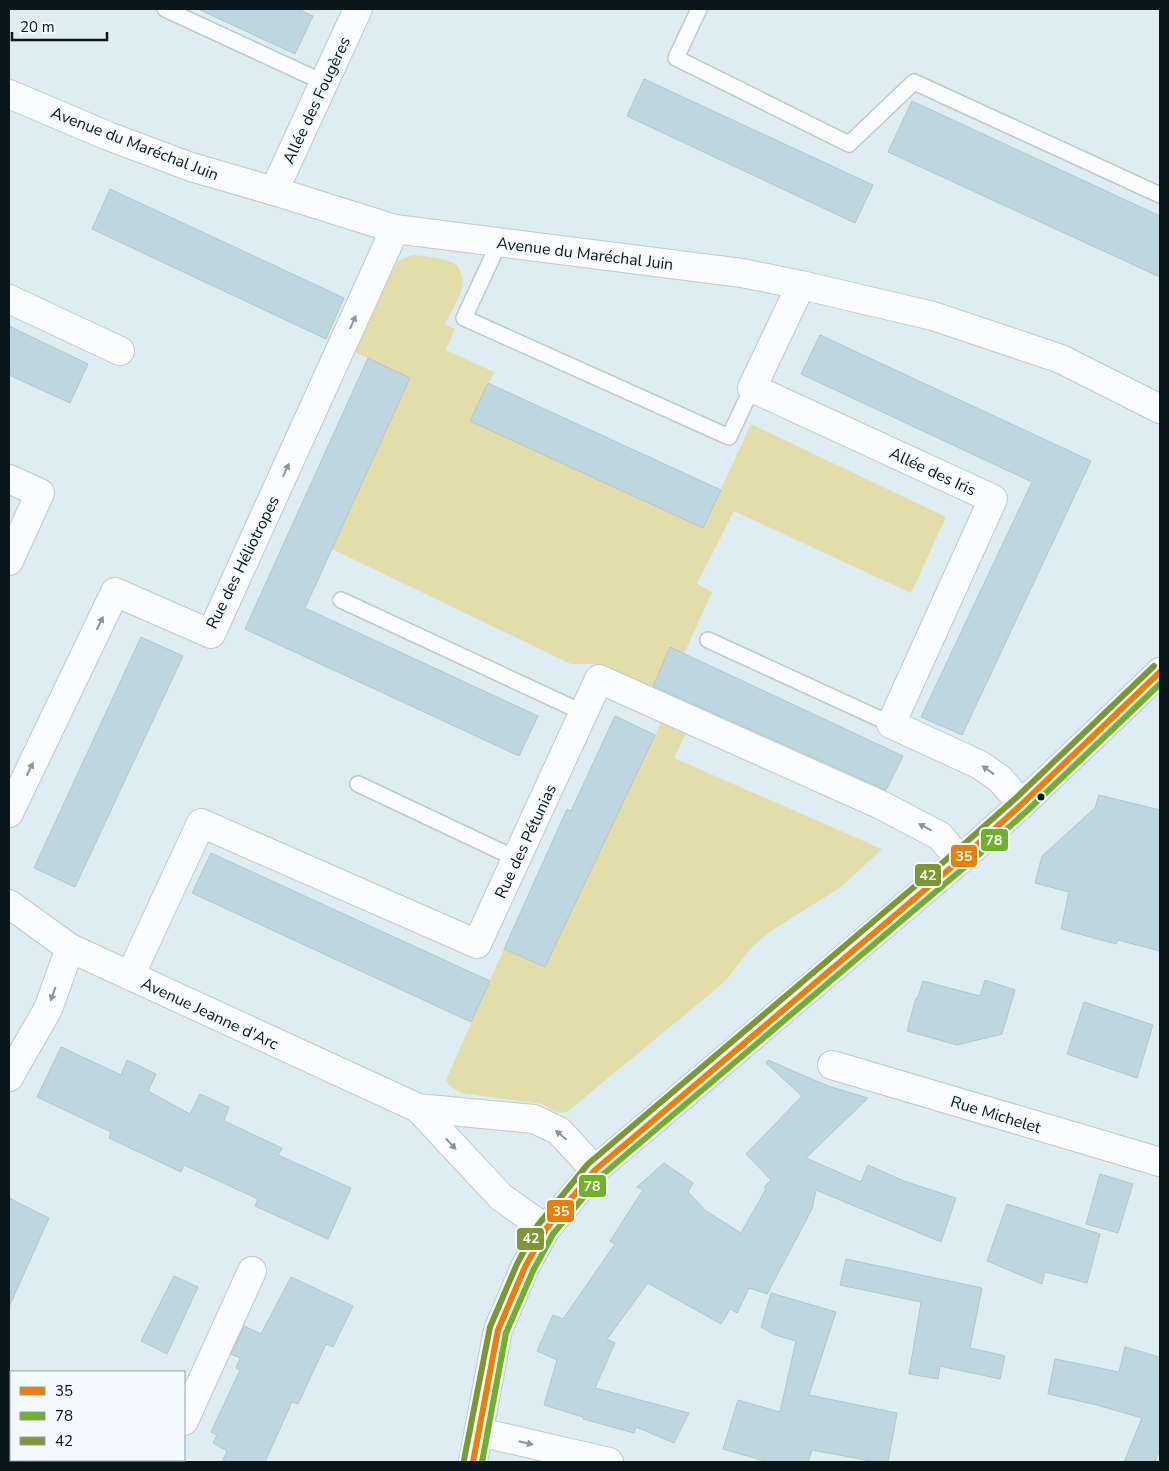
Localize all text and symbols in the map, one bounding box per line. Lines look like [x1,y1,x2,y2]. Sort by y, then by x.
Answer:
scale bar [12,10,108,42]
text: 20 m [20,17,55,37]
street label: Allée des Fougères [278,33,356,168]
street label: Avenue du Maréchal Juin [48,102,222,186]
street label: Avenue du Maréchal Juin [495,232,675,276]
one-way arrow [349,315,357,329]
street label: Allée des Iris [886,442,979,502]
one-way arrow [282,463,290,477]
street label: Rue des Héliotropes [201,492,285,633]
one-way arrow [96,615,104,630]
one-way arrow [26,762,34,776]
one-way arrow [981,765,995,775]
street label: Rue des Pétunias [490,781,562,902]
unlabelled marker [1036,792,1046,802]
one-way arrow [917,823,932,831]
line badge: 78 [980,828,1009,852]
text: 78 [986,831,1002,850]
line badge: 35 [950,844,978,868]
text: 35 [956,847,972,866]
line badge: 42 [914,863,942,887]
text: 42 [920,866,936,885]
street label: Avenue Jeanne d'Arc [137,972,282,1056]
one-way arrow [49,987,57,1002]
street label: Rue Michelet [948,1091,1044,1139]
one-way arrow [555,1129,568,1140]
one-way arrow [445,1137,457,1149]
line badge: 78 [578,1174,607,1198]
text: 78 [584,1177,600,1196]
line badge: 35 [546,1199,575,1223]
text: 35 [553,1202,569,1221]
line badge: 42 [516,1227,545,1251]
text: 42 [523,1229,539,1248]
legend [10,1371,185,1461]
text: 35 [55,1381,73,1401]
text: 78 [55,1406,73,1426]
text: 42 [55,1431,73,1451]
one-way arrow [519,1439,534,1447]

